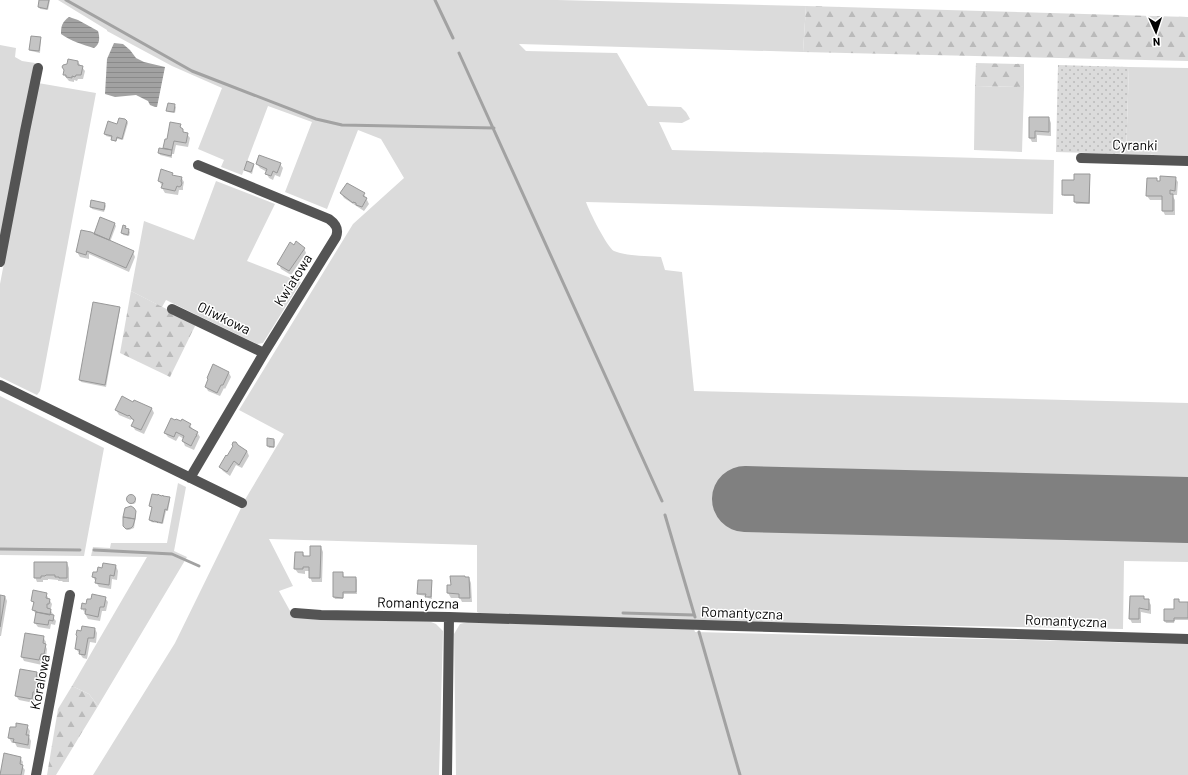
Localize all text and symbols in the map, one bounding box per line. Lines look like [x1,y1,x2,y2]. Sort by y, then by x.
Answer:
north arrow [1136,12,1176,52]
text: N [1153,36,1161,49]
street label: Cyranki [1112,136,1158,153]
street label: Kwiatowa [270,250,315,309]
street label: Oliwkowa [195,297,253,338]
street label: Romantyczna [377,593,459,612]
street label: Romantyczna [701,603,783,622]
street label: Romantyczna [1025,611,1107,630]
street label: Koralowa [26,653,53,711]

